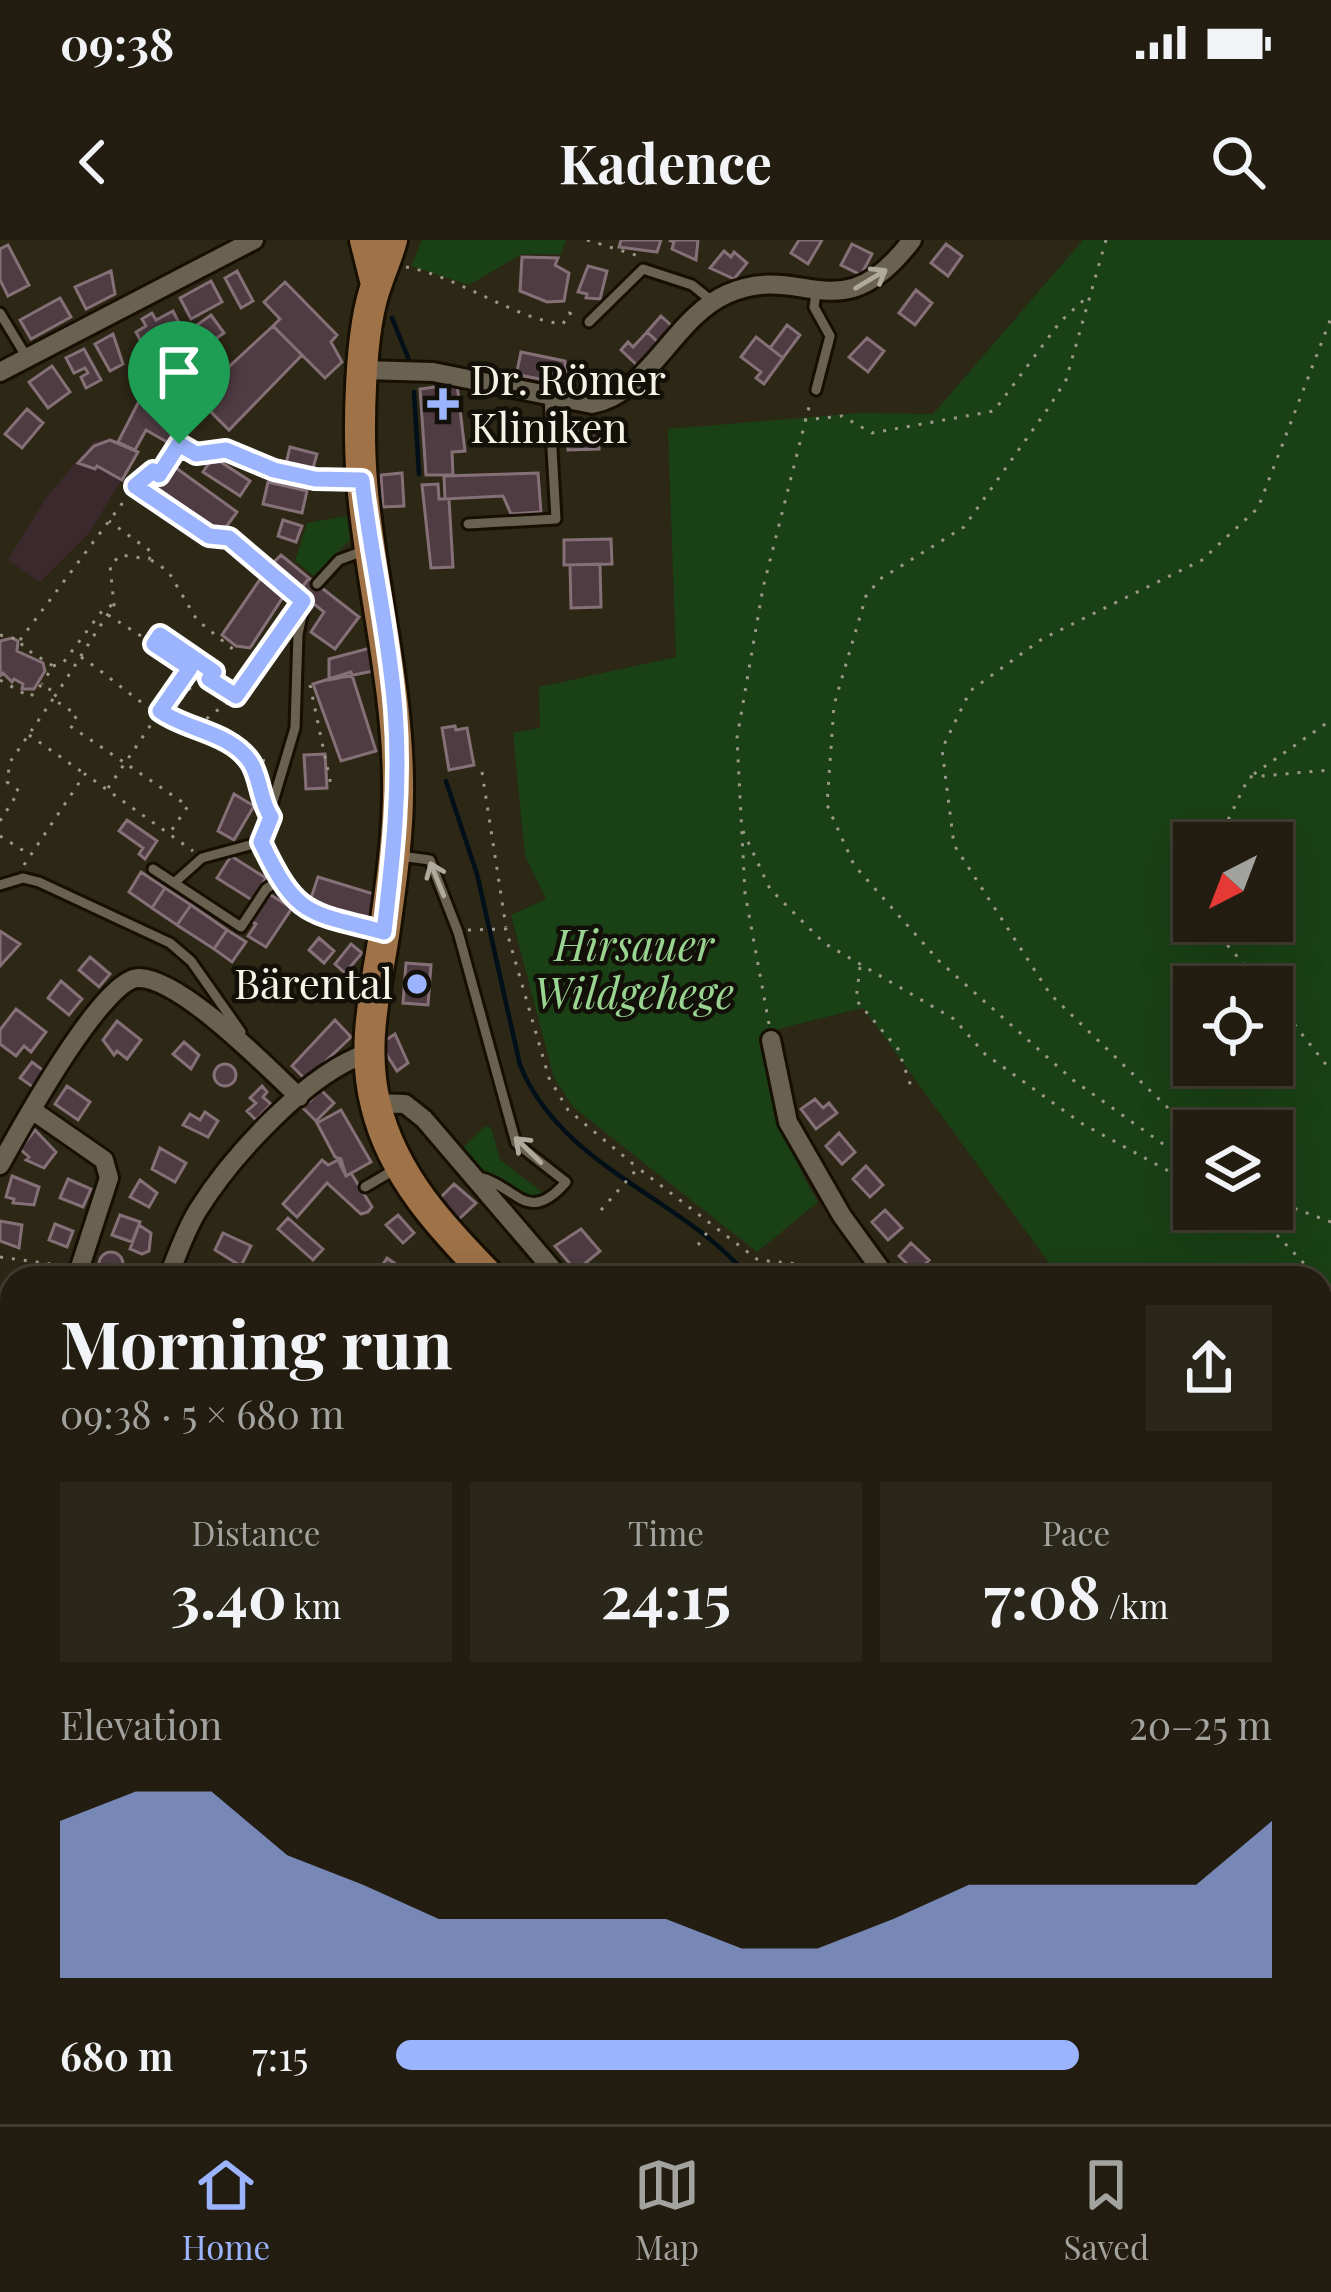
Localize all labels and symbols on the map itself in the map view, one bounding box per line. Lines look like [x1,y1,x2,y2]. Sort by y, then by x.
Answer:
one-way arrow [853,267,888,291]
pin [128,321,230,444]
place label: Dr. Römer Kliniken [470,350,666,454]
marker: Dr. Römer Kliniken [427,388,459,420]
north arrow [1173,822,1293,942]
one-way arrow [425,862,446,899]
park label: Hirsauer Wildgehege [534,916,734,1020]
place label: Bärental [234,954,393,1010]
marker: Bärental [404,971,430,997]
one-way arrow [514,1136,544,1165]

